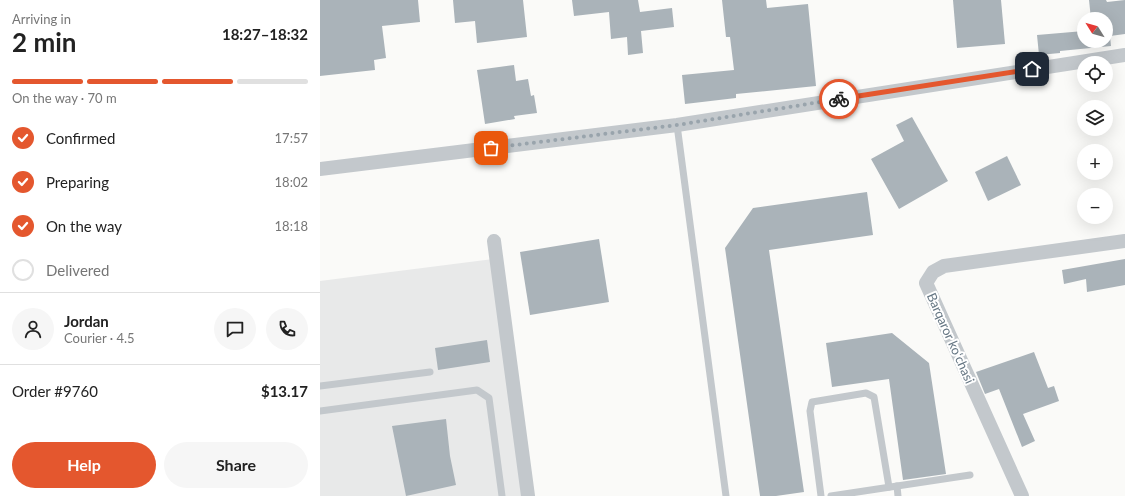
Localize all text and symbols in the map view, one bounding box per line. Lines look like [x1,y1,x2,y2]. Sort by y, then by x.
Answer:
text: Arriving in [12,11,71,27]
north arrow [1077,12,1113,48]
map controls [1077,12,1113,224]
text: 18:27–18:32 [222,25,308,43]
text: 2 min [12,26,76,58]
pin [1015,52,1049,86]
button: locate [1077,56,1113,92]
icon: home [1021,58,1043,80]
courier [819,79,859,119]
icon: bike [828,88,850,110]
text: On the way · 70 m [12,90,117,106]
button: layers [1077,100,1113,136]
icon: check [12,127,34,149]
text: Confirmed [46,129,115,147]
text: 17:57 [275,130,308,146]
pin [474,131,508,165]
icon: bag [480,137,502,159]
button: + [1077,144,1113,180]
icon: check [12,171,34,193]
text: Preparing [46,173,109,191]
text: 18:02 [275,174,308,190]
button: − [1077,188,1113,224]
icon: check [12,215,34,237]
text: On the way [46,217,122,235]
text: 18:18 [275,218,308,234]
text: Delivered [46,261,109,279]
street label: Barqaror koʻchasi [924,290,978,386]
button: person [12,308,54,350]
button: chat [214,308,256,350]
button: phone [266,308,308,350]
text: Jordan [64,312,109,330]
text: Courier · 4.5 [64,330,135,346]
text: Order #9760 [12,382,98,400]
text: $13.17 [261,382,308,400]
button: Help [12,442,156,488]
button: Share [164,442,308,488]

